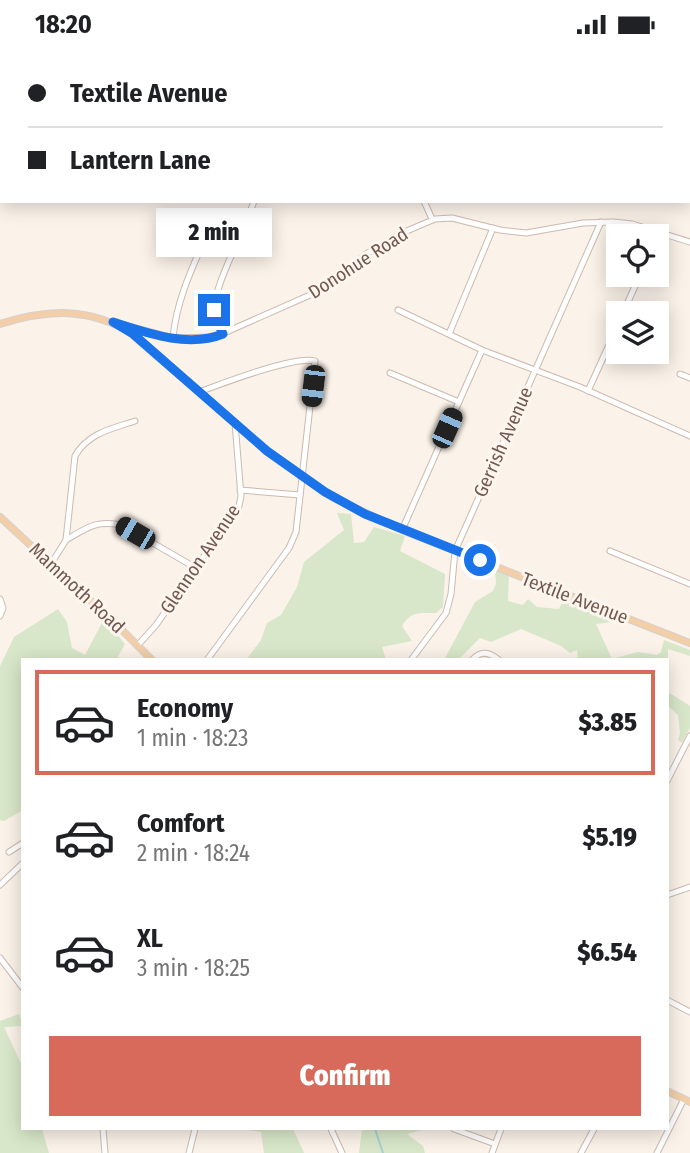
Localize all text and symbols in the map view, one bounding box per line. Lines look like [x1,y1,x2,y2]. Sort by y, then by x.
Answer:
text: 18:20 [35,9,92,40]
text: Textile Avenue [70,78,227,109]
text: Lantern Lane [70,145,211,176]
callout: 2 min [156,209,272,257]
text: 2 min [189,218,239,246]
street label: Donohue Road [304,222,412,304]
map controls [606,224,669,364]
button: locate [606,224,669,287]
route end [198,294,230,326]
button: layers [606,301,669,364]
car [301,364,326,408]
street label: Gerrish Avenue [468,383,538,501]
car [429,405,466,451]
street label: Glennon Avenue [155,500,245,618]
car [112,513,159,553]
street label: Mammoth Road [24,538,130,638]
route start [464,544,496,576]
street label: Textile Avenue [519,567,631,629]
icon: car [53,691,116,754]
text: Economy [137,693,233,724]
text: $3.85 [578,707,637,738]
text: 1 min · 18:23 [137,724,248,752]
icon: car [53,806,116,869]
text: Comfort [137,808,225,839]
text: $5.19 [582,822,637,853]
text: 2 min · 18:24 [137,839,250,867]
icon: car [53,921,116,984]
text: XL [137,923,163,954]
text: $6.54 [577,937,637,968]
text: 3 min · 18:25 [137,954,250,982]
button: Confirm [49,1036,641,1116]

